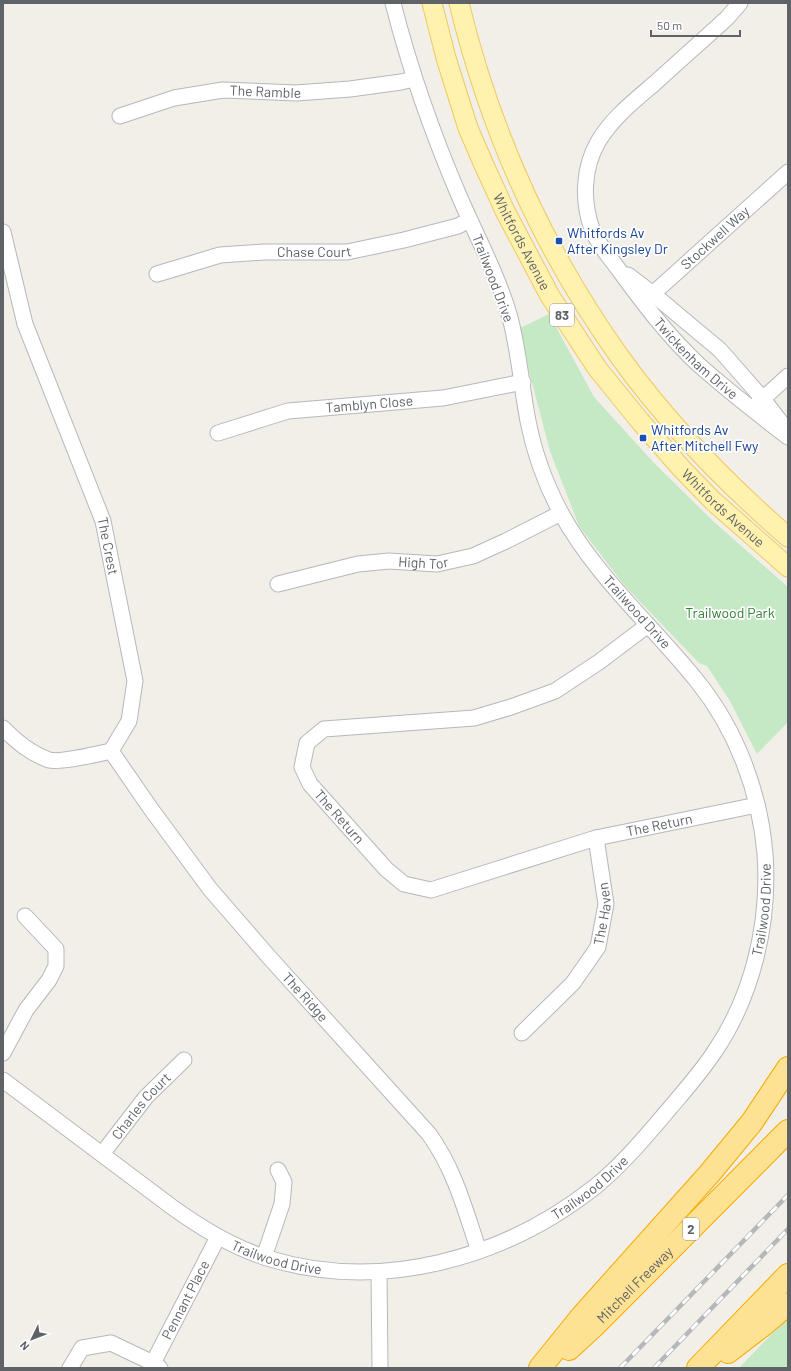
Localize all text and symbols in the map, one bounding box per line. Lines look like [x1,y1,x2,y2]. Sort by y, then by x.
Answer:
scale bar [651,12,740,38]
text: 50 m [657,18,682,32]
street label: The Ramble [229,81,302,101]
street label: Whitfords Avenue [490,190,554,293]
street label: Stockwell Way [677,202,753,273]
place label: Whitfords Av After Kingsley Dr [567,224,668,257]
street label: Trailwood Drive [469,231,518,324]
marker: Whitfords Av After Kingsley Dr [554,236,564,246]
street label: Chase Court [277,242,353,260]
road number: 83 [550,304,574,326]
street label: Twickenham Drive [651,314,742,403]
street label: Tamblyn Close [325,392,414,416]
place label: Whitfords Av After Mitchell Fwy [651,421,759,454]
marker: Whitfords Av After Mitchell Fwy [638,433,648,443]
street label: Whitfords Avenue [678,465,768,551]
street label: The Crest [94,516,123,576]
street label: High Tor [398,553,450,572]
street label: Trailwood Drive [600,571,675,652]
park label: Trailwood Park [685,604,775,621]
street label: The Return [311,786,368,847]
street label: The Return [625,809,694,840]
street label: Trailwood Drive [748,863,774,958]
street label: The Haven [590,881,614,946]
street label: The Ridge [279,969,332,1025]
street label: Charles Court [108,1069,174,1142]
street label: Trailwood Drive [548,1152,631,1223]
road number: 2 [683,1218,699,1240]
street label: Trailwood Drive [229,1236,323,1278]
street label: Mitchell Freeway [593,1242,677,1326]
street label: Pennant Place [158,1257,213,1342]
north arrow [12,1319,52,1359]
text: N [17,1339,32,1353]

